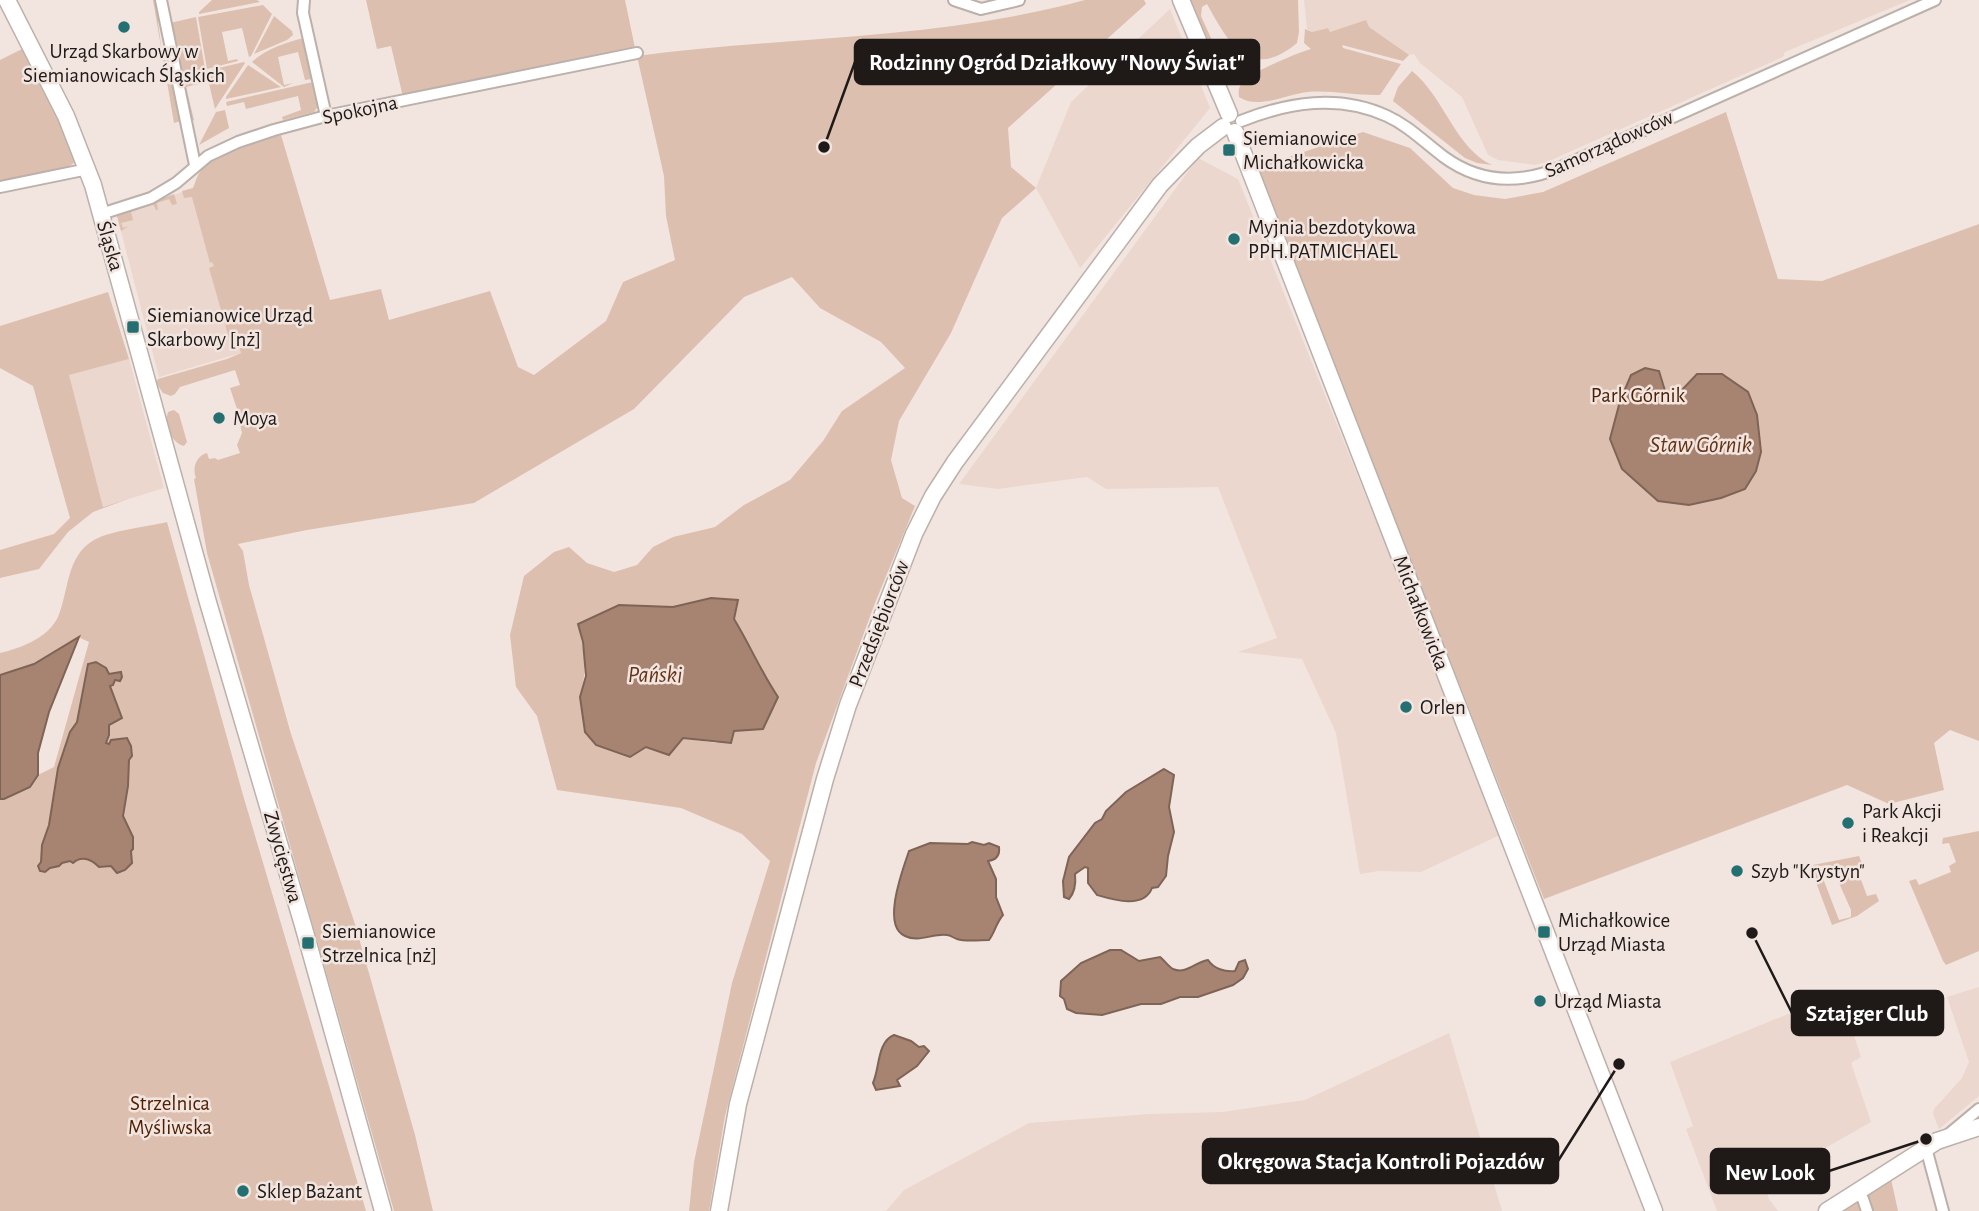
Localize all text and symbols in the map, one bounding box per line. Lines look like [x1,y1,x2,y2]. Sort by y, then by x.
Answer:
marker: Urząd Skarbowy w Siemianowicach Śląskich [116,19,132,35]
callout: Rodzinny Ogród Działkowy "Nowy Świat" [855,40,1259,84]
place label: Urząd Skarbowy w Siemianowicach Śląskich [23,41,225,86]
text: Rodzinny Ogród Działkowy "Nowy Świat" [869,49,1245,75]
street label: Spokojna [320,92,400,128]
street label: Samorządowców [1542,106,1676,182]
place label: Siemianowice Michałkowicka [1243,128,1365,173]
marker: Siemianowice Michałkowicka [1221,142,1237,158]
place label: Myjnia bezdotykowa PPH.PATMICHAEL [1248,217,1417,262]
street label: Śląska [93,218,130,274]
marker: Myjnia bezdotykowa PPH.PATMICHAEL [1226,231,1242,247]
place label: Siemianowice Urząd Skarbowy [nż] [147,305,313,350]
marker: Siemianowice Urząd Skarbowy [nż] [125,319,141,335]
park label: Park Górnik [1591,385,1686,406]
place label: Moya [233,408,278,429]
marker: Moya [211,410,227,426]
water label: Staw Górnik [1650,434,1753,457]
street label: Michałkowicka [1389,553,1453,674]
street label: Przedsiębiorców [845,558,913,690]
water label: Pański [628,664,682,687]
place label: Orlen [1420,697,1466,718]
marker: Orlen [1398,699,1414,715]
place label: Park Akcji i Reakcji [1862,801,1942,846]
street label: Zwycięstwa [260,809,306,906]
marker: Park Akcji i Reakcji [1840,815,1856,831]
place label: Szyb "Krystyn" [1751,861,1865,882]
marker: Szyb "Krystyn" [1729,863,1745,879]
place label: Michałkowice Urząd Miasta [1558,910,1670,955]
place label: Siemianowice Strzelnica [nż] [322,921,437,966]
marker: Michałkowice Urząd Miasta [1536,924,1552,940]
marker: Siemianowice Strzelnica [nż] [300,935,316,951]
place label: Urząd Miasta [1554,991,1662,1012]
callout: Sztajger Club [1792,991,1943,1035]
marker: Urząd Miasta [1532,993,1548,1009]
text: Sztajger Club [1806,1003,1928,1026]
park label: Strzelnica Myśliwska [128,1093,212,1138]
callout: Okręgowa Stacja Kontroli Pojazdów [1203,1139,1558,1183]
callout: New Look [1711,1149,1829,1193]
text: Okręgowa Stacja Kontroli Pojazdów [1218,1151,1545,1174]
text: New Look [1725,1162,1816,1185]
place label: Sklep Bażant [257,1181,362,1202]
marker: Sklep Bażant [235,1183,251,1199]

